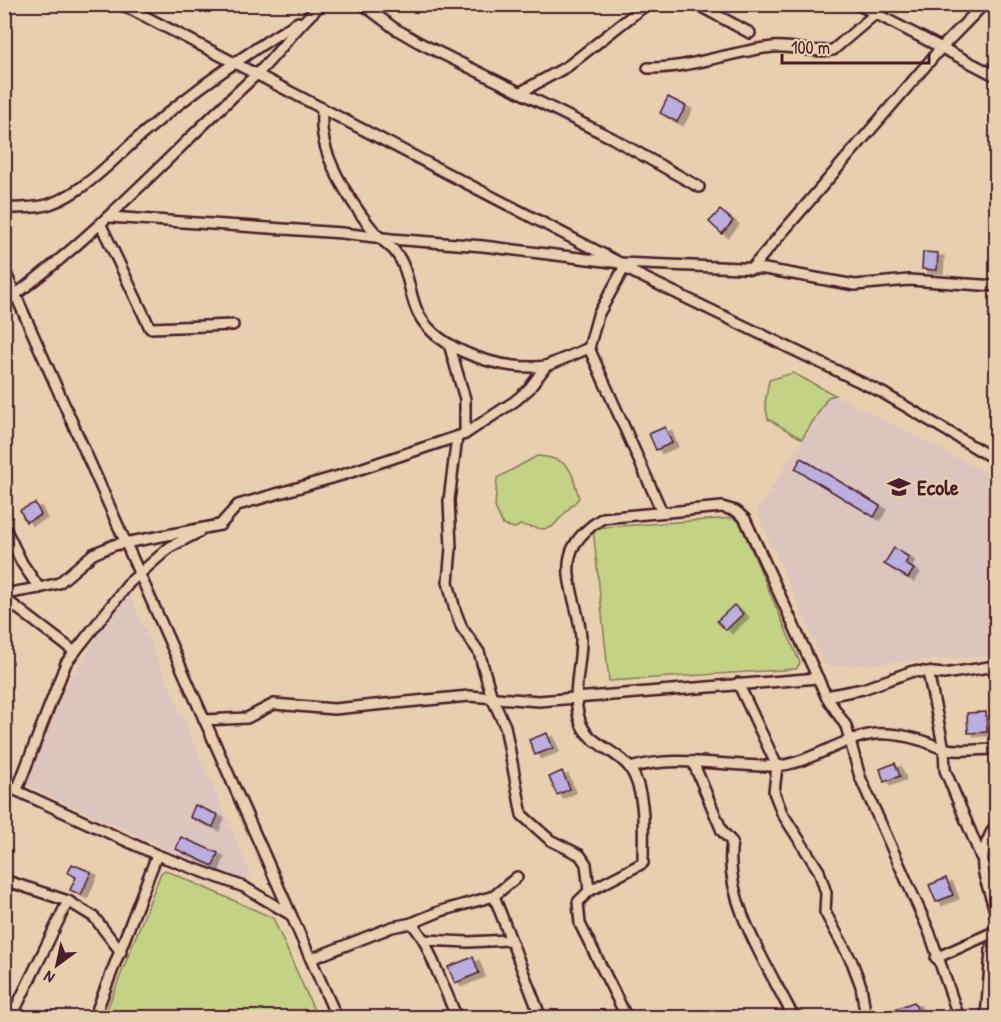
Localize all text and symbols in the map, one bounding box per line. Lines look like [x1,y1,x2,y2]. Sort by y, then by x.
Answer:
scale bar [782,27,929,65]
text: 100 m [791,35,830,60]
place label: Ecole [917,472,959,502]
school or university icon: Ecole [886,474,912,500]
north arrow [27,935,87,995]
text: N [39,966,58,989]

